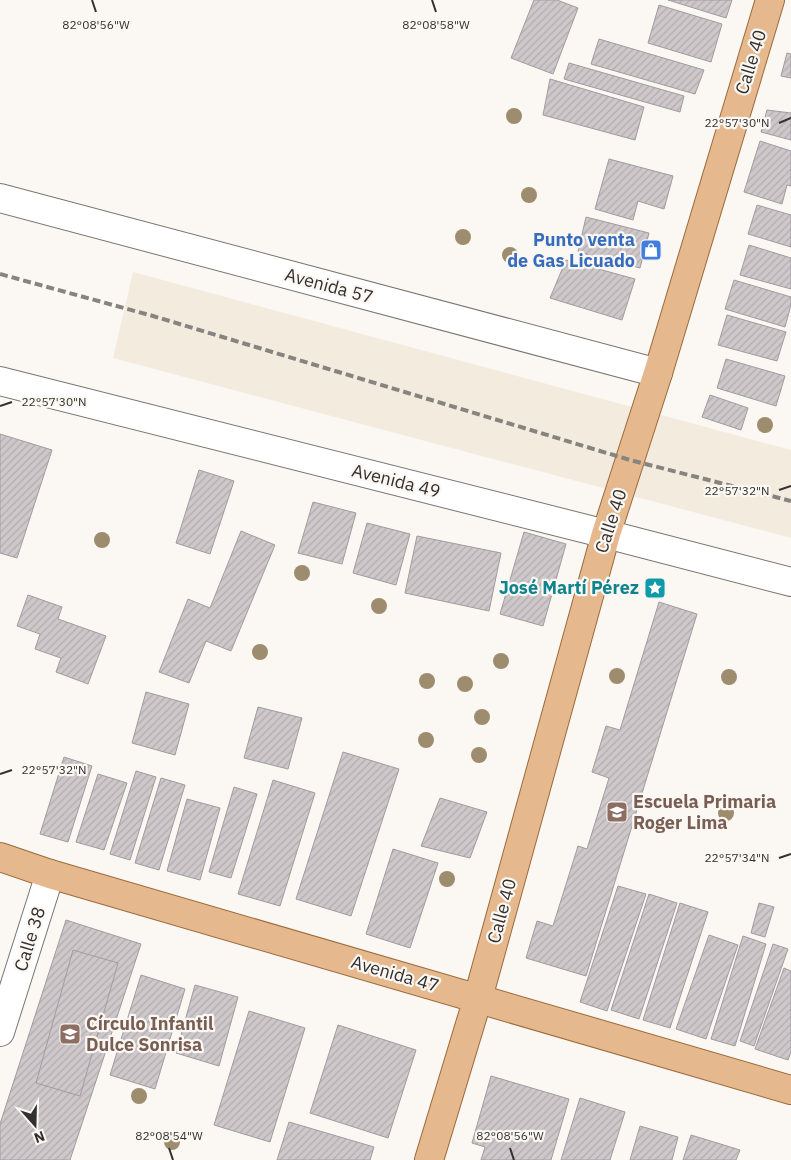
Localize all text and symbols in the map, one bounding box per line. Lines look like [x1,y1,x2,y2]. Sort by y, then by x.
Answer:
text: 82°08'56"W [62,17,130,32]
text: 82°08'58"W [402,17,470,32]
street label: Calle 40 [730,27,771,97]
text: 22°57'30"N [704,115,770,130]
place label: Punto venta de Gas Licuado [507,228,635,272]
shop icon: Punto venta de Gas Licuado [639,238,663,262]
street label: Avenida 57 [282,263,376,308]
text: 22°57'30"N [21,394,87,409]
street label: Avenida 49 [349,458,443,503]
text: 22°57'32"N [704,483,770,498]
street label: Calle 40 [589,486,632,556]
place label: José Martí Pérez [499,576,639,599]
place icon: José Martí Pérez [643,576,667,600]
text: 22°57'32"N [21,762,87,777]
place label: Escuela Primaria Roger Lima [633,790,776,834]
school or university icon: Escuela Primaria Roger Lima [605,800,629,824]
text: 22°57'34"N [704,850,770,865]
street label: Calle 40 [482,876,521,946]
street label: Calle 38 [9,904,50,974]
street label: Avenida 47 [349,950,442,997]
place label: Círculo Infantil Dulce Sonrisa [86,1012,214,1056]
school or university icon: Círculo Infantil Dulce Sonrisa [58,1022,82,1046]
north arrow [10,1100,60,1150]
text: N [32,1127,47,1147]
text: 82°08'54"W [135,1128,203,1143]
text: 82°08'56"W [476,1128,544,1143]

